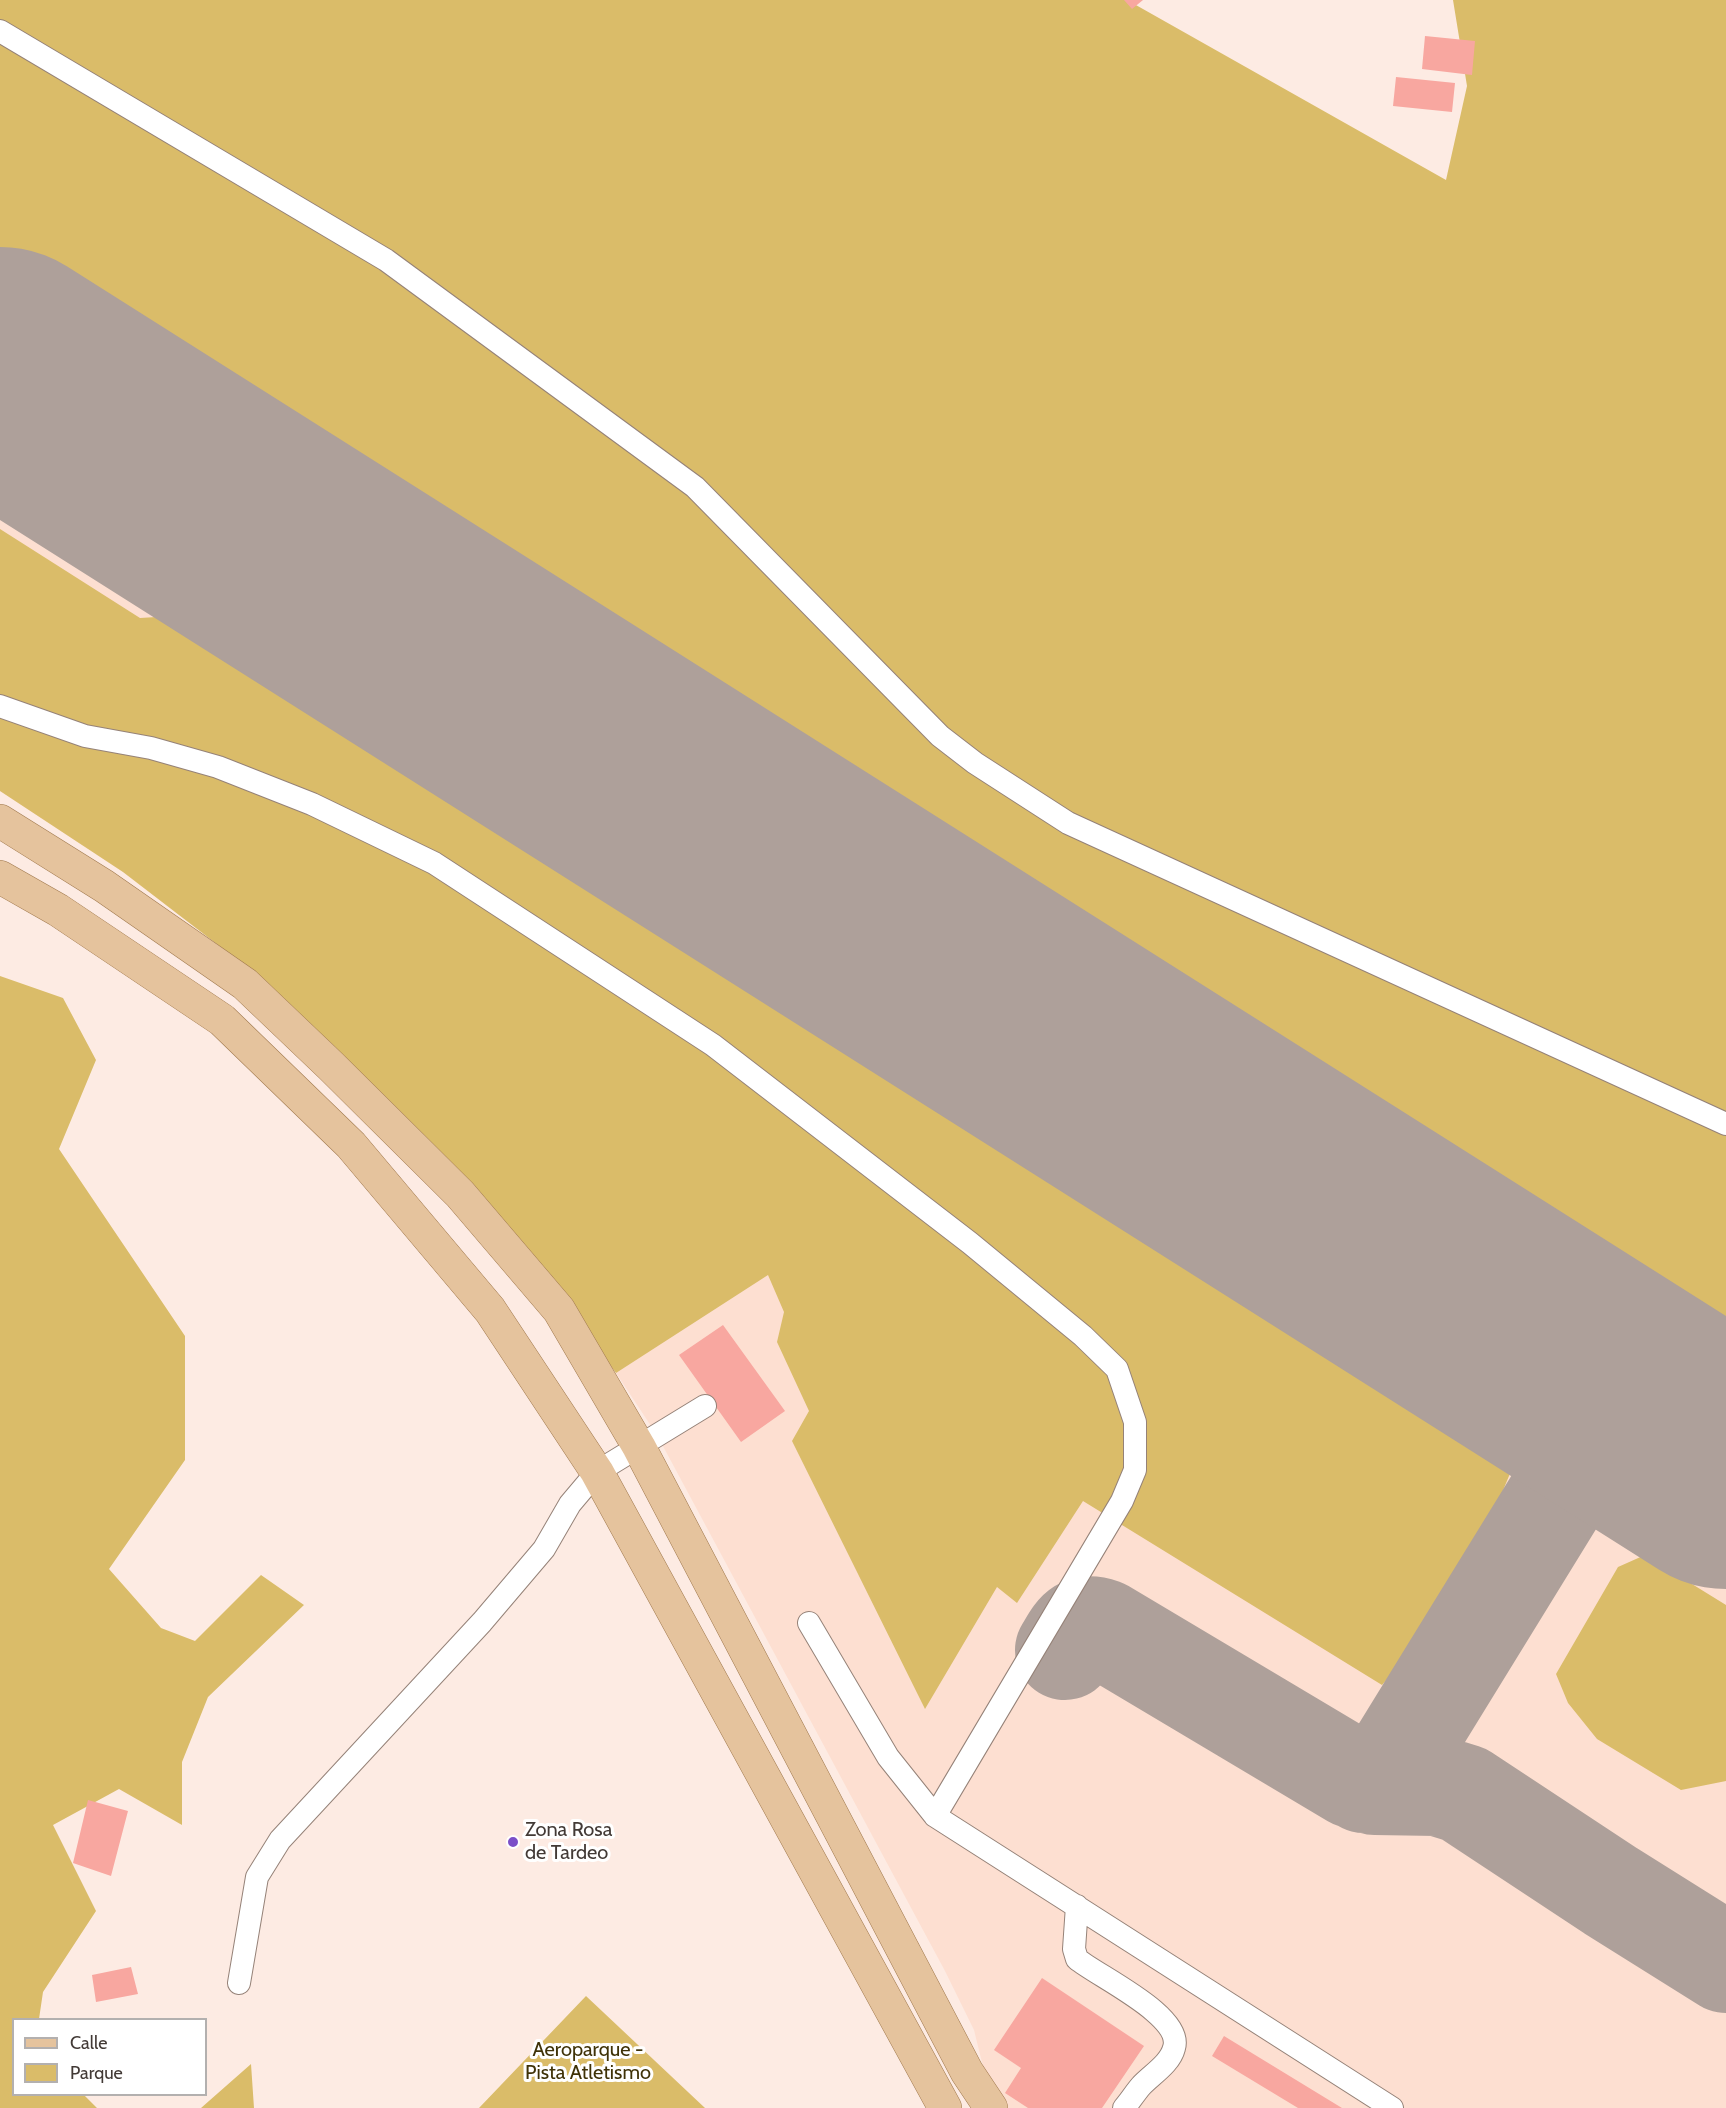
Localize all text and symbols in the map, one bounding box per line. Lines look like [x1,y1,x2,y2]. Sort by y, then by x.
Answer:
place label: Zona Rosa de Tardeo [525,1818,612,1865]
marker: Zona Rosa de Tardeo [506,1835,520,1849]
legend [12,2018,207,2096]
text: Calle [70,2032,107,2054]
park label: Aeroparque - Pista Atletismo [525,2038,651,2085]
text: Parque [70,2062,123,2084]

